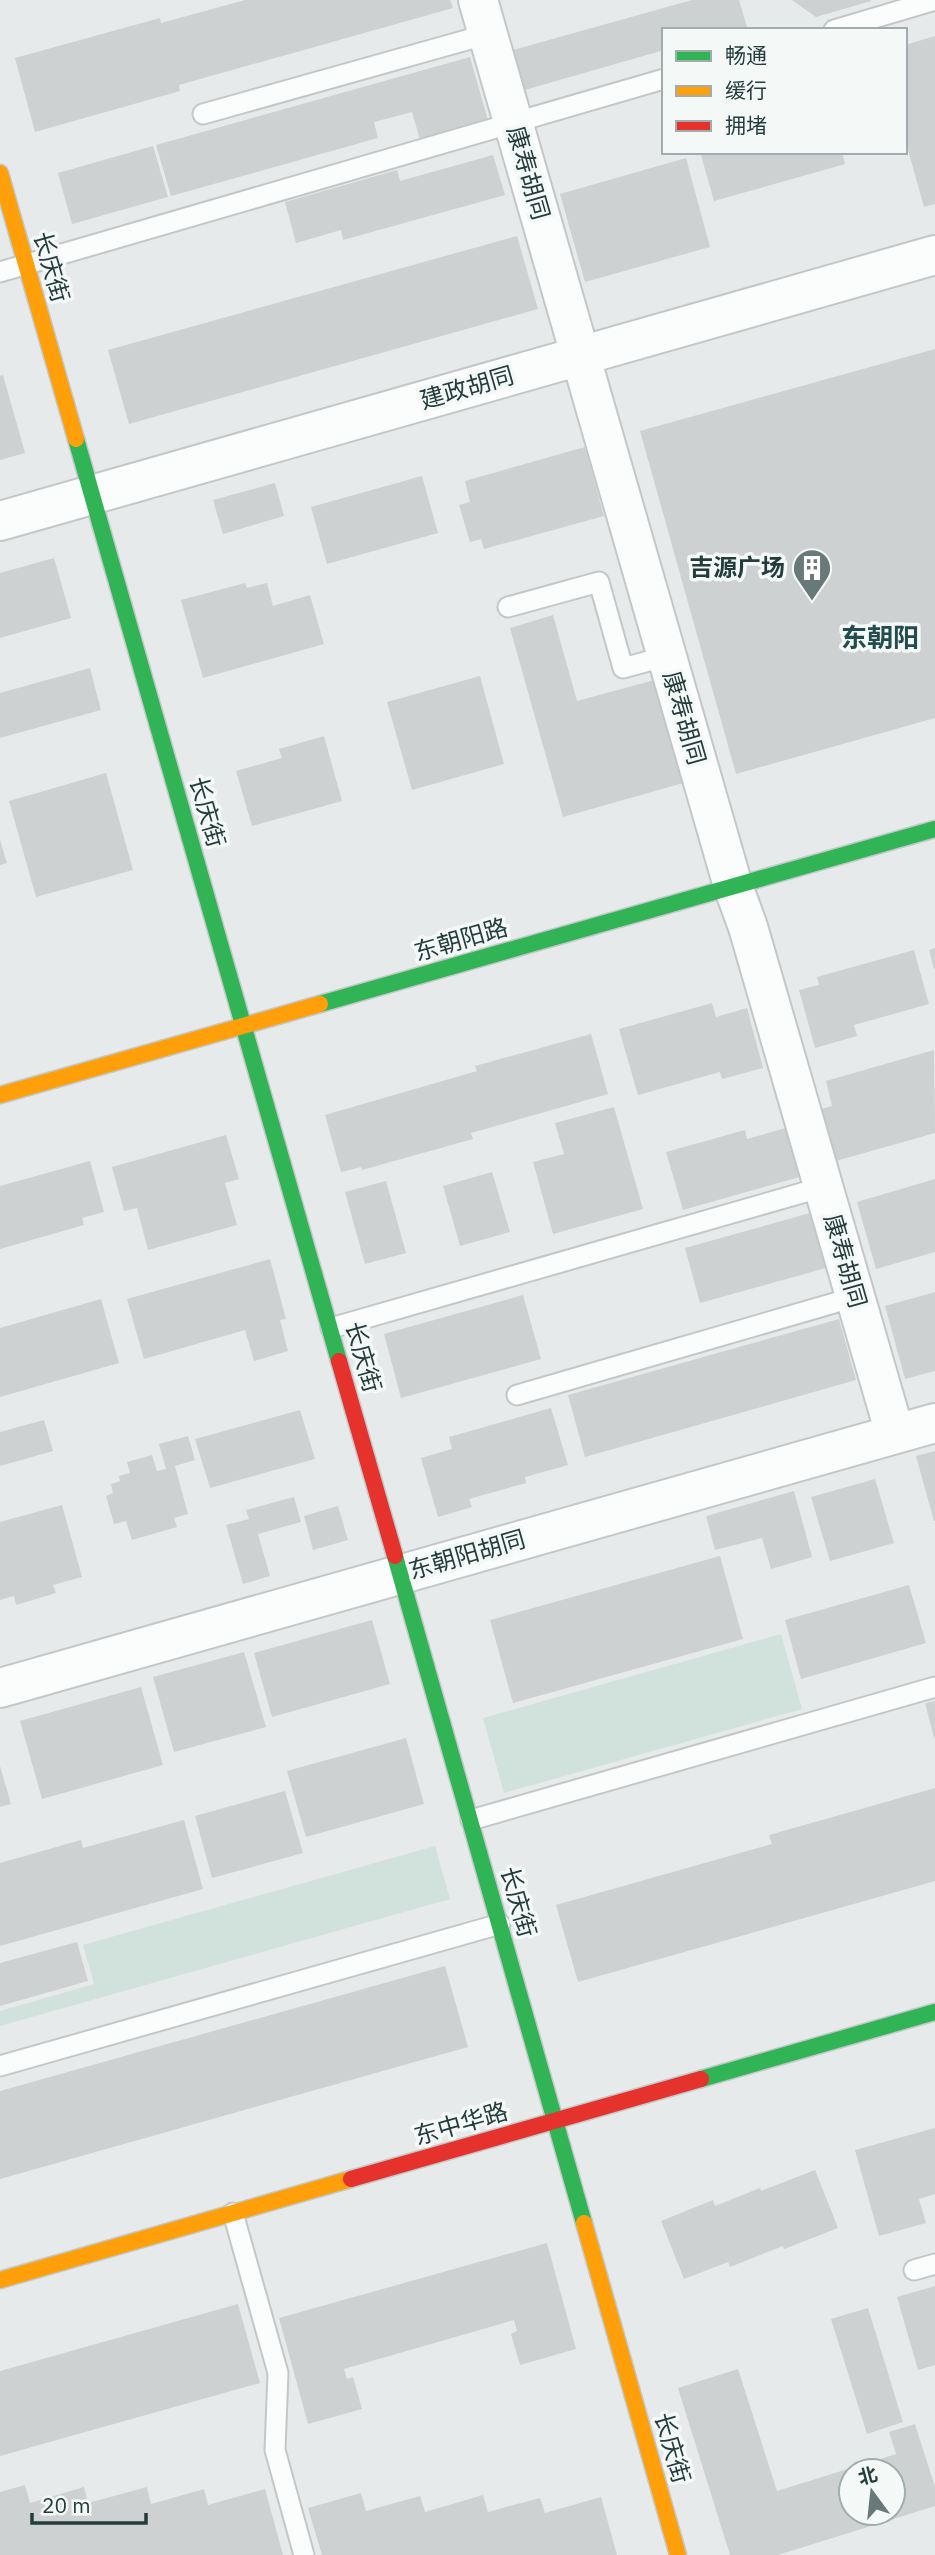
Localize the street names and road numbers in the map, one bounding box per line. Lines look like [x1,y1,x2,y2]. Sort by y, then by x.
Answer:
street label: 康寿胡同 [500,122,558,223]
street label: 长庆街 [27,228,77,306]
street label: 建政胡同 [416,358,517,416]
street label: 康寿胡同 [656,667,714,768]
street label: 长庆街 [183,773,233,851]
street label: 东朝阳路 [410,910,511,968]
street label: 康寿胡同 [817,1210,875,1311]
street label: 长庆街 [339,1318,389,1396]
street label: 东朝阳胡同 [405,1522,529,1586]
street label: 长庆街 [494,1863,544,1941]
street label: 东中华路 [410,2094,511,2152]
street label: 长庆街 [648,2409,698,2487]

